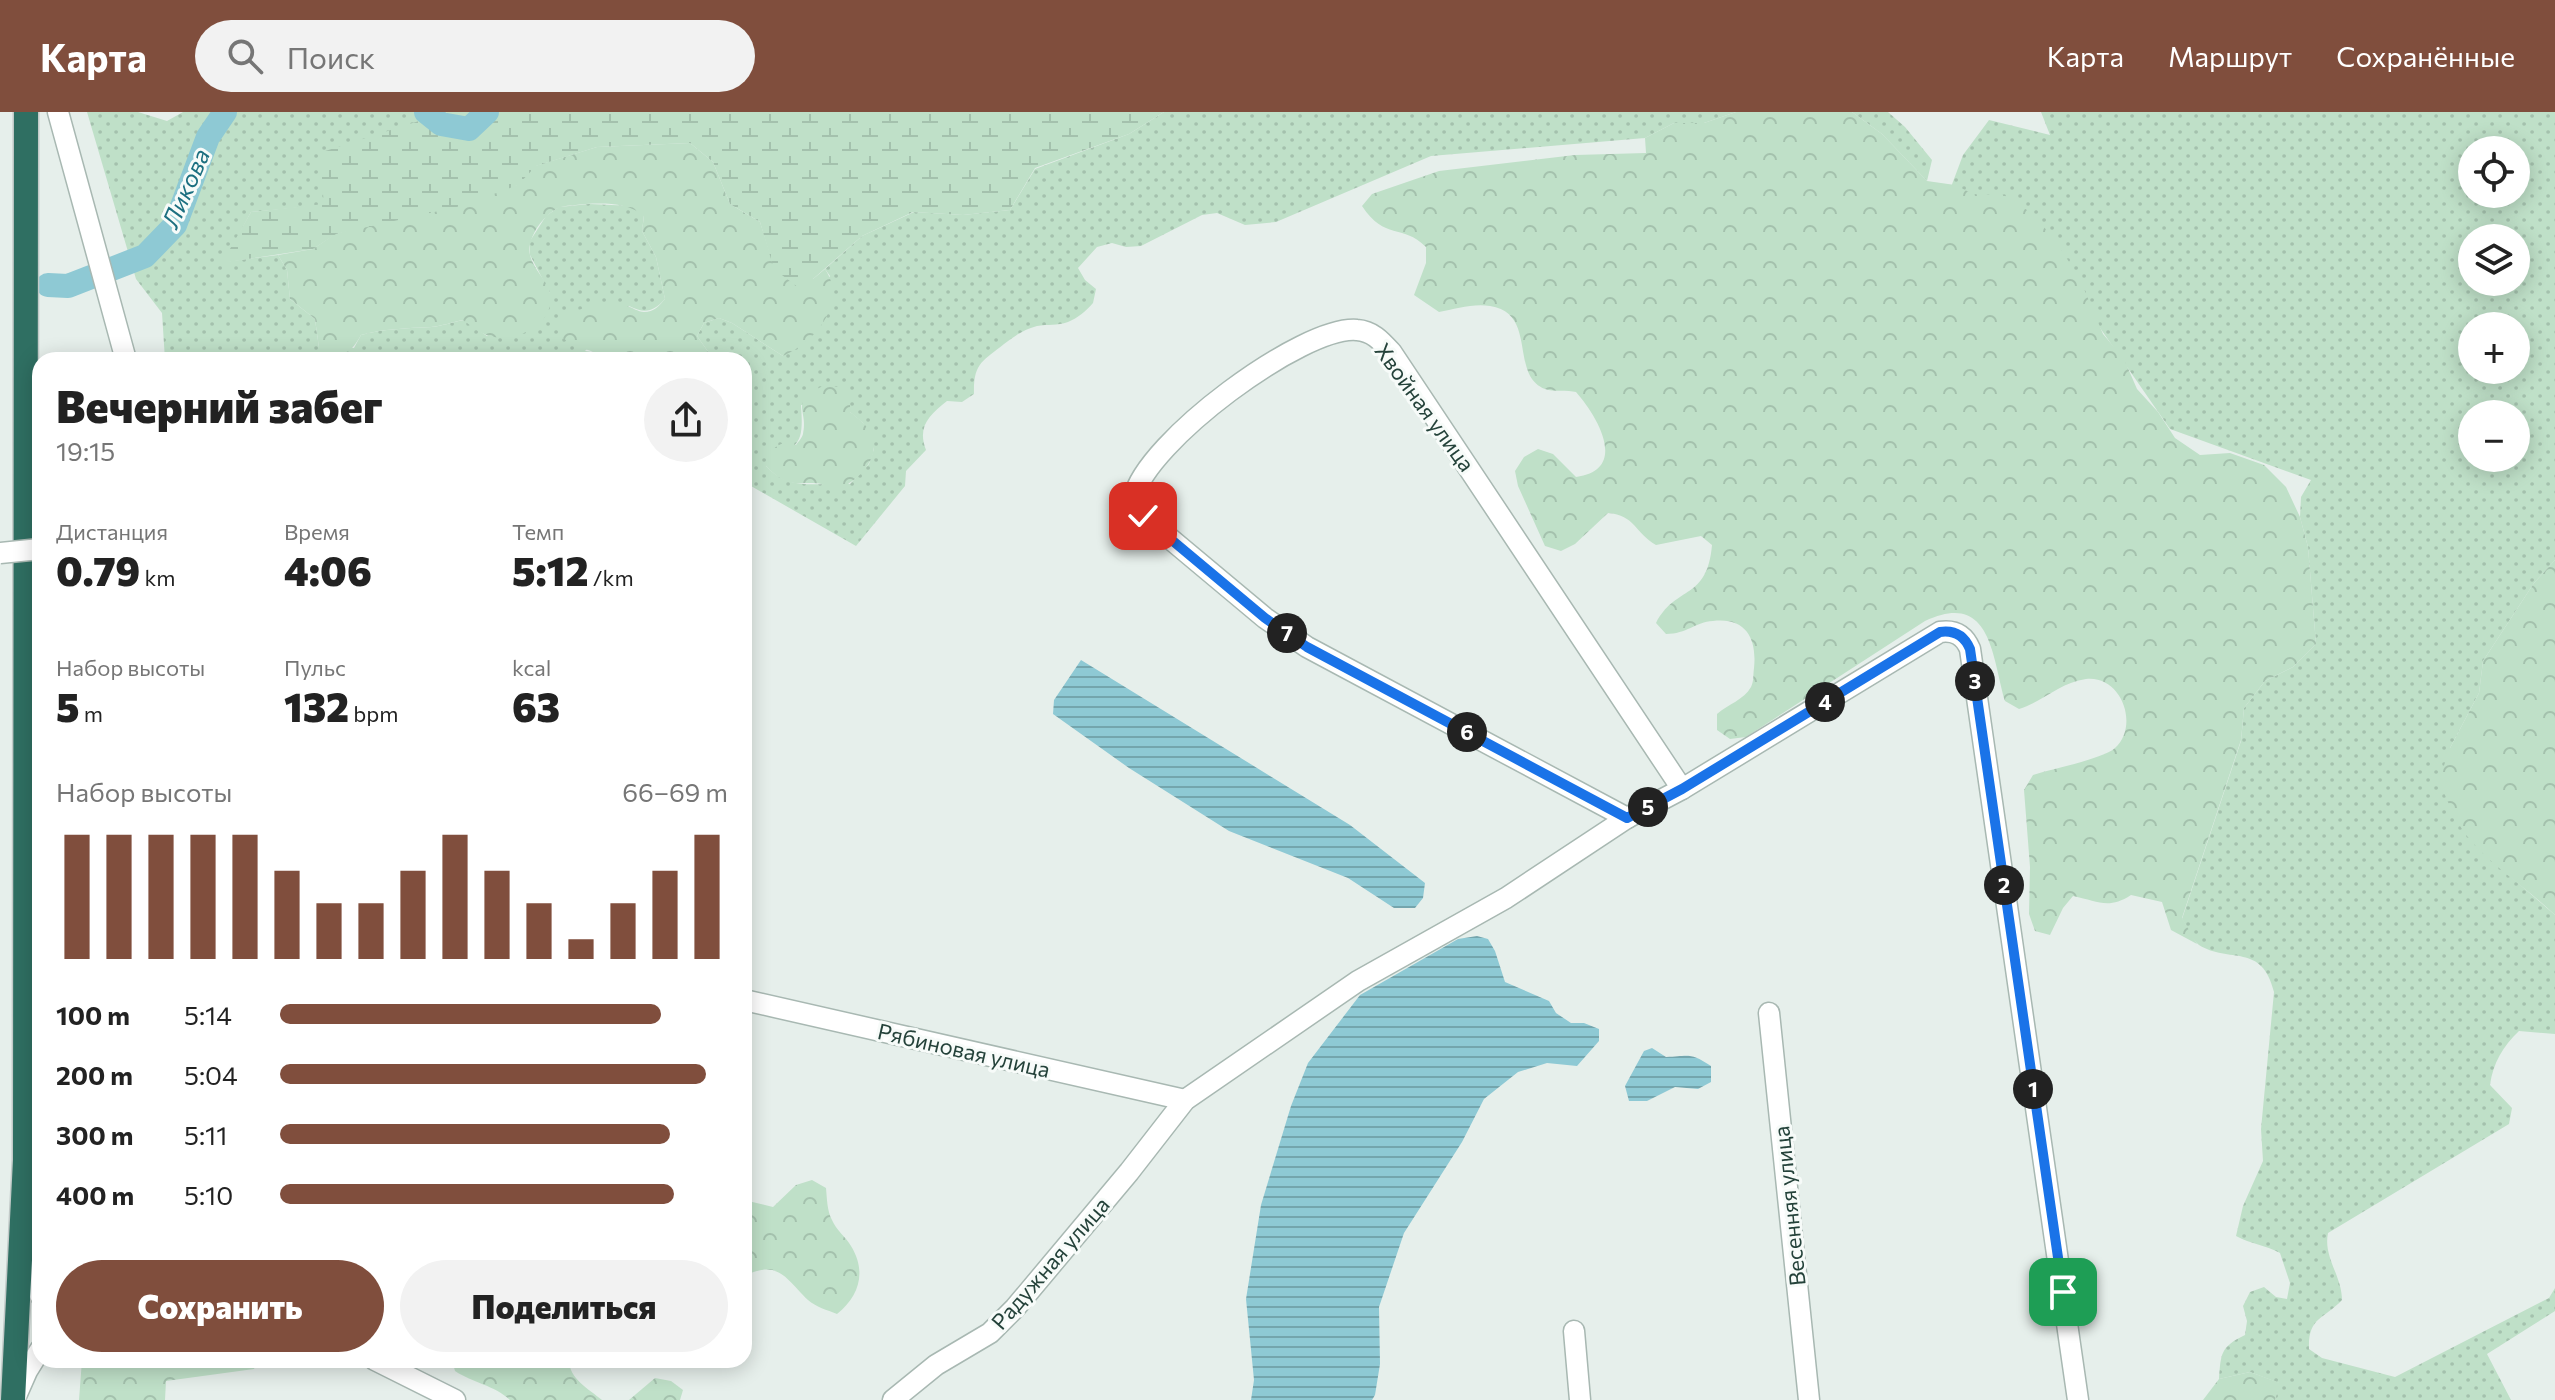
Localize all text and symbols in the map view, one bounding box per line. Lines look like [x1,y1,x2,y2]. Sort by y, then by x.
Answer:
search box [195,20,755,92]
text: Карта [40,33,147,80]
icon: search [223,34,267,78]
text: Поиск [287,38,375,75]
text: Карта [2047,39,2124,73]
text: Маршрут [2168,39,2292,73]
text: Сохранённые [2336,39,2515,73]
map controls [2458,136,2530,472]
button: locate [2458,136,2530,208]
water label: Ликова [154,144,215,233]
button: layers [2458,224,2530,296]
button: + [2458,312,2530,384]
street label: Хвойная улица [1369,337,1481,477]
text: Вечерний забег [56,378,382,432]
button: share [644,378,728,462]
button: − [2458,400,2530,472]
text: 19:15 [56,435,115,466]
pin [1109,482,1177,550]
icon: check [1121,494,1165,538]
text: Дистанция [56,518,168,545]
text: Время [284,518,350,545]
text: Темп [512,518,564,545]
text: 0.79 [56,545,140,594]
text: 4:06 [284,545,372,594]
text: 5:12 [512,545,588,594]
text: km [140,564,176,591]
text: /km [588,564,634,591]
pin: 7 [1267,613,1307,653]
text: 7 [1281,619,1293,646]
text: Набор высоты [56,654,205,681]
text: Пульс [284,654,346,681]
text: kcal [512,654,551,681]
pin: 3 [1955,661,1995,701]
text: 3 [1969,667,1981,694]
text: 5 [56,681,80,730]
text: 132 [284,681,349,730]
text: 63 [512,681,560,730]
pin: 4 [1805,682,1845,722]
text: 4 [1818,688,1832,715]
text: m [80,700,103,727]
text: bpm [349,700,398,727]
pin: 6 [1447,712,1487,752]
text: 6 [1460,718,1474,745]
text: Набор высоты [56,776,232,807]
text: 66–69 m [622,776,728,807]
pin: 5 [1628,787,1668,827]
text: 5 [1642,793,1654,820]
pin: 2 [1984,865,2024,905]
text: 2 [1998,871,2010,898]
text: 100 m [56,999,130,1030]
text: 5:14 [184,999,232,1030]
street label: Рябиновая улица [875,1017,1053,1083]
text: 200 m [56,1059,133,1090]
text: 5:04 [184,1059,238,1090]
pin: 1 [2013,1069,2053,1109]
text: 1 [2028,1075,2038,1102]
text: 300 m [56,1119,133,1150]
text: 5:11 [184,1119,227,1150]
street label: Весенняя улица [1767,1125,1811,1287]
text: 400 m [56,1179,134,1210]
text: 5:10 [184,1179,233,1210]
street label: Радужная улица [985,1191,1115,1335]
pin [2029,1258,2097,1326]
button: Сохранить [56,1260,384,1352]
button: Поделиться [400,1260,728,1352]
icon: arrive [2041,1270,2085,1314]

